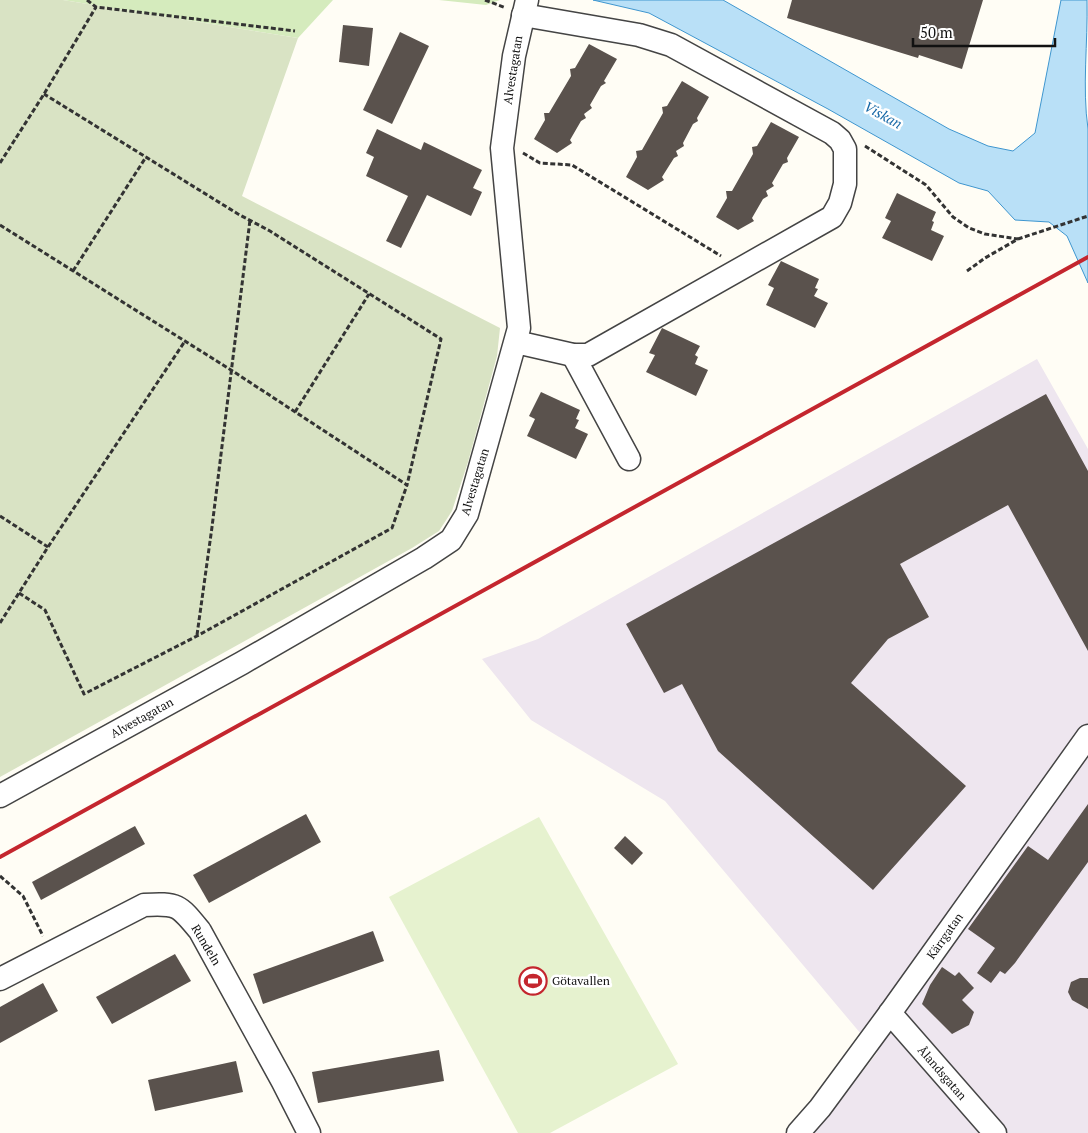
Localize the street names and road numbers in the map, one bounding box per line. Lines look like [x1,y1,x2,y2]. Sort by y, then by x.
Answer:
street label: Alvestagatan [500,34,525,105]
street label: Alvestagatan [457,446,492,517]
street label: Alvestagatan [108,694,176,741]
street label: Kärrgatan [923,910,966,962]
street label: Rundeln [188,922,224,968]
street label: Ålandsgatan [915,1043,970,1103]

